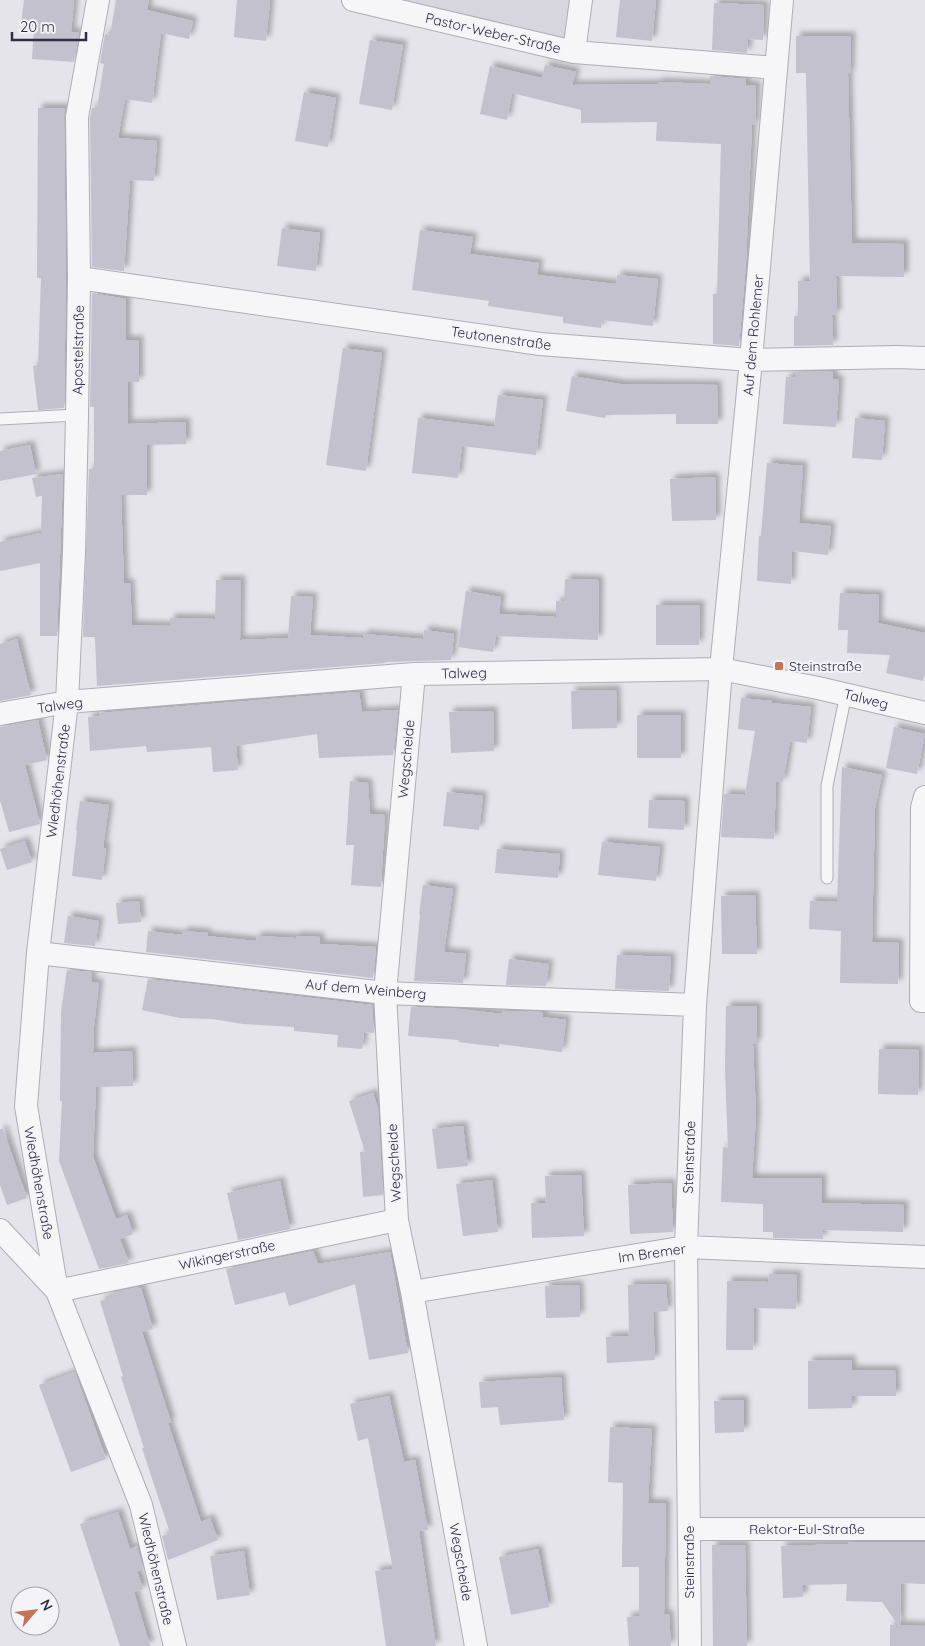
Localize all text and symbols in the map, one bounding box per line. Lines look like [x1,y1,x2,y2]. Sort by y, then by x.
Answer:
street label: Pastor-Weber-Straße [424,9,563,57]
scale bar [12,10,86,42]
text: 20 m [20,17,55,36]
street label: Auf dem Rohlemer [739,273,767,396]
street label: Apostelstraße [68,305,88,395]
street label: Teutonenstraße [450,322,552,354]
place label: Steinstraße [789,657,862,675]
marker: Steinstraße [773,660,785,672]
street label: Talweg [441,664,487,682]
street label: Talweg [842,685,890,713]
street label: Talweg [36,693,84,717]
street label: Wegscheide [394,719,418,799]
street label: Wiedhöhenstraße [42,723,74,839]
street label: Auf dem Weinberg [305,975,427,1003]
street label: Steinstraße [679,1120,699,1194]
street label: Wegscheide [383,1123,405,1203]
street label: Wiedhöhenstraße [20,1125,58,1241]
street label: Wikingerstraße [177,1236,277,1274]
street label: Im Bremer [617,1239,688,1267]
street label: Wiedhöhenstraße [134,1511,178,1627]
street label: Rektor-Eul-Straße [749,1520,865,1538]
street label: Wegscheide [445,1522,477,1602]
street label: Steinstraße [680,1525,698,1598]
north arrow [10,1586,60,1636]
text: N [36,1596,57,1614]

